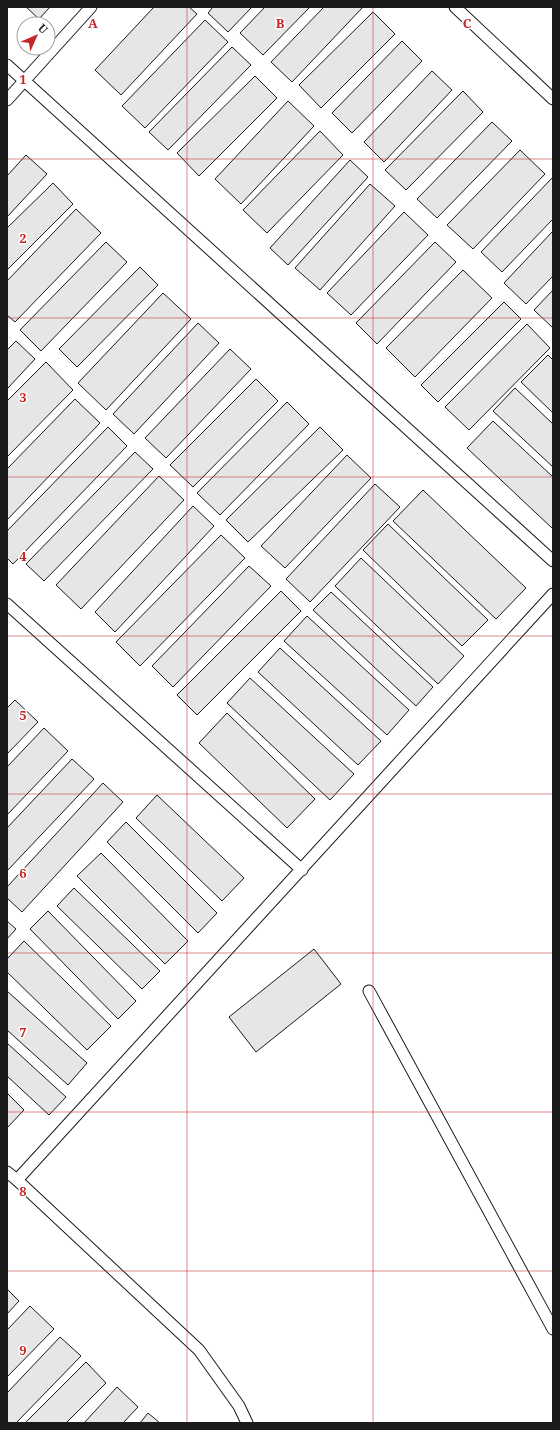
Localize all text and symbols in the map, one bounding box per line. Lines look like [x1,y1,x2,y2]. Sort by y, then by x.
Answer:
text: A [88,14,98,32]
text: B [276,14,285,32]
text: C [463,14,472,32]
north arrow [16,16,56,56]
text: U [35,20,52,37]
text: 1 [19,70,27,88]
text: 2 [19,229,27,247]
text: 3 [19,388,27,406]
text: 4 [19,547,27,565]
text: 5 [19,706,27,724]
text: 6 [19,864,27,882]
text: 7 [19,1023,27,1041]
text: 8 [19,1182,27,1200]
text: 9 [19,1341,27,1359]

